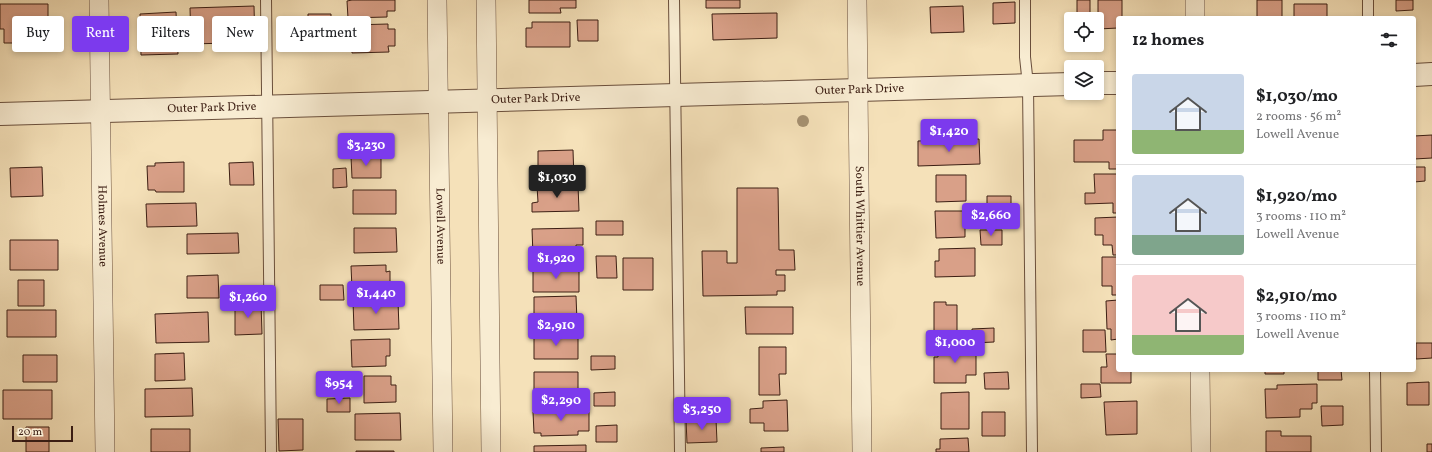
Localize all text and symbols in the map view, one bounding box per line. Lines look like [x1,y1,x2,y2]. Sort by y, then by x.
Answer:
map controls [1064,12,1104,100]
button: locate [1064,12,1104,52]
chip: Buy [12,16,64,52]
chip: Rent [72,16,129,52]
chip: Filters [137,16,204,52]
chip: New [212,16,268,52]
chip: Apartment [276,16,371,52]
text: 12 homes [1132,29,1204,52]
icon: filters [1378,29,1400,51]
button: layers [1064,60,1104,100]
street label: Outer Park Drive [815,81,905,99]
text: $1,030/mo [1256,85,1338,108]
street label: Outer Park Drive [491,90,581,108]
icon: home [1164,90,1212,138]
street label: Outer Park Drive [167,99,257,117]
text: 2 rooms · 56 m² [1256,108,1341,126]
pin: $1,420 [916,119,982,153]
text: $1,420 [930,123,968,141]
text: Lowell Avenue [1256,126,1339,144]
pin: $3,230 [333,133,399,167]
text: $3,230 [347,137,385,155]
pin: $1,030 [524,165,590,199]
street label: South Whittier Avenue [851,166,868,287]
text: $1,030 [538,169,576,187]
street label: Holmes Avenue [93,185,111,267]
text: $1,920/mo [1256,185,1337,208]
street label: Lowell Avenue [431,187,449,265]
icon: home [1164,191,1212,239]
pin: $2,660 [958,203,1024,237]
text: $2,660 [971,207,1011,225]
text: 3 rooms · 110 m² [1256,208,1346,226]
text: Lowell Avenue [1256,226,1339,244]
pin: $1,920 [523,246,589,280]
text: $1,920 [537,250,575,268]
pin: $1,440 [343,281,409,315]
pin: $1,260 [215,285,281,319]
text: $1,440 [356,285,396,303]
text: $2,910/mo [1256,285,1337,308]
text: $1,260 [229,289,267,307]
icon: home [1164,291,1212,339]
text: 3 rooms · 110 m² [1256,308,1346,326]
pin: $2,910 [523,313,589,347]
text: $2,910 [537,317,575,335]
text: Lowell Avenue [1256,326,1339,344]
pin: $1,000 [922,330,988,364]
text: $1,000 [935,334,975,352]
pin: $954 [315,371,363,405]
text: $954 [325,375,353,393]
pin: $2,290 [528,388,594,422]
text: $2,290 [541,392,581,410]
pin: $3,250 [669,397,735,431]
text: $3,250 [683,401,721,419]
scale bar [12,424,73,443]
text: 20 m [18,425,42,440]

